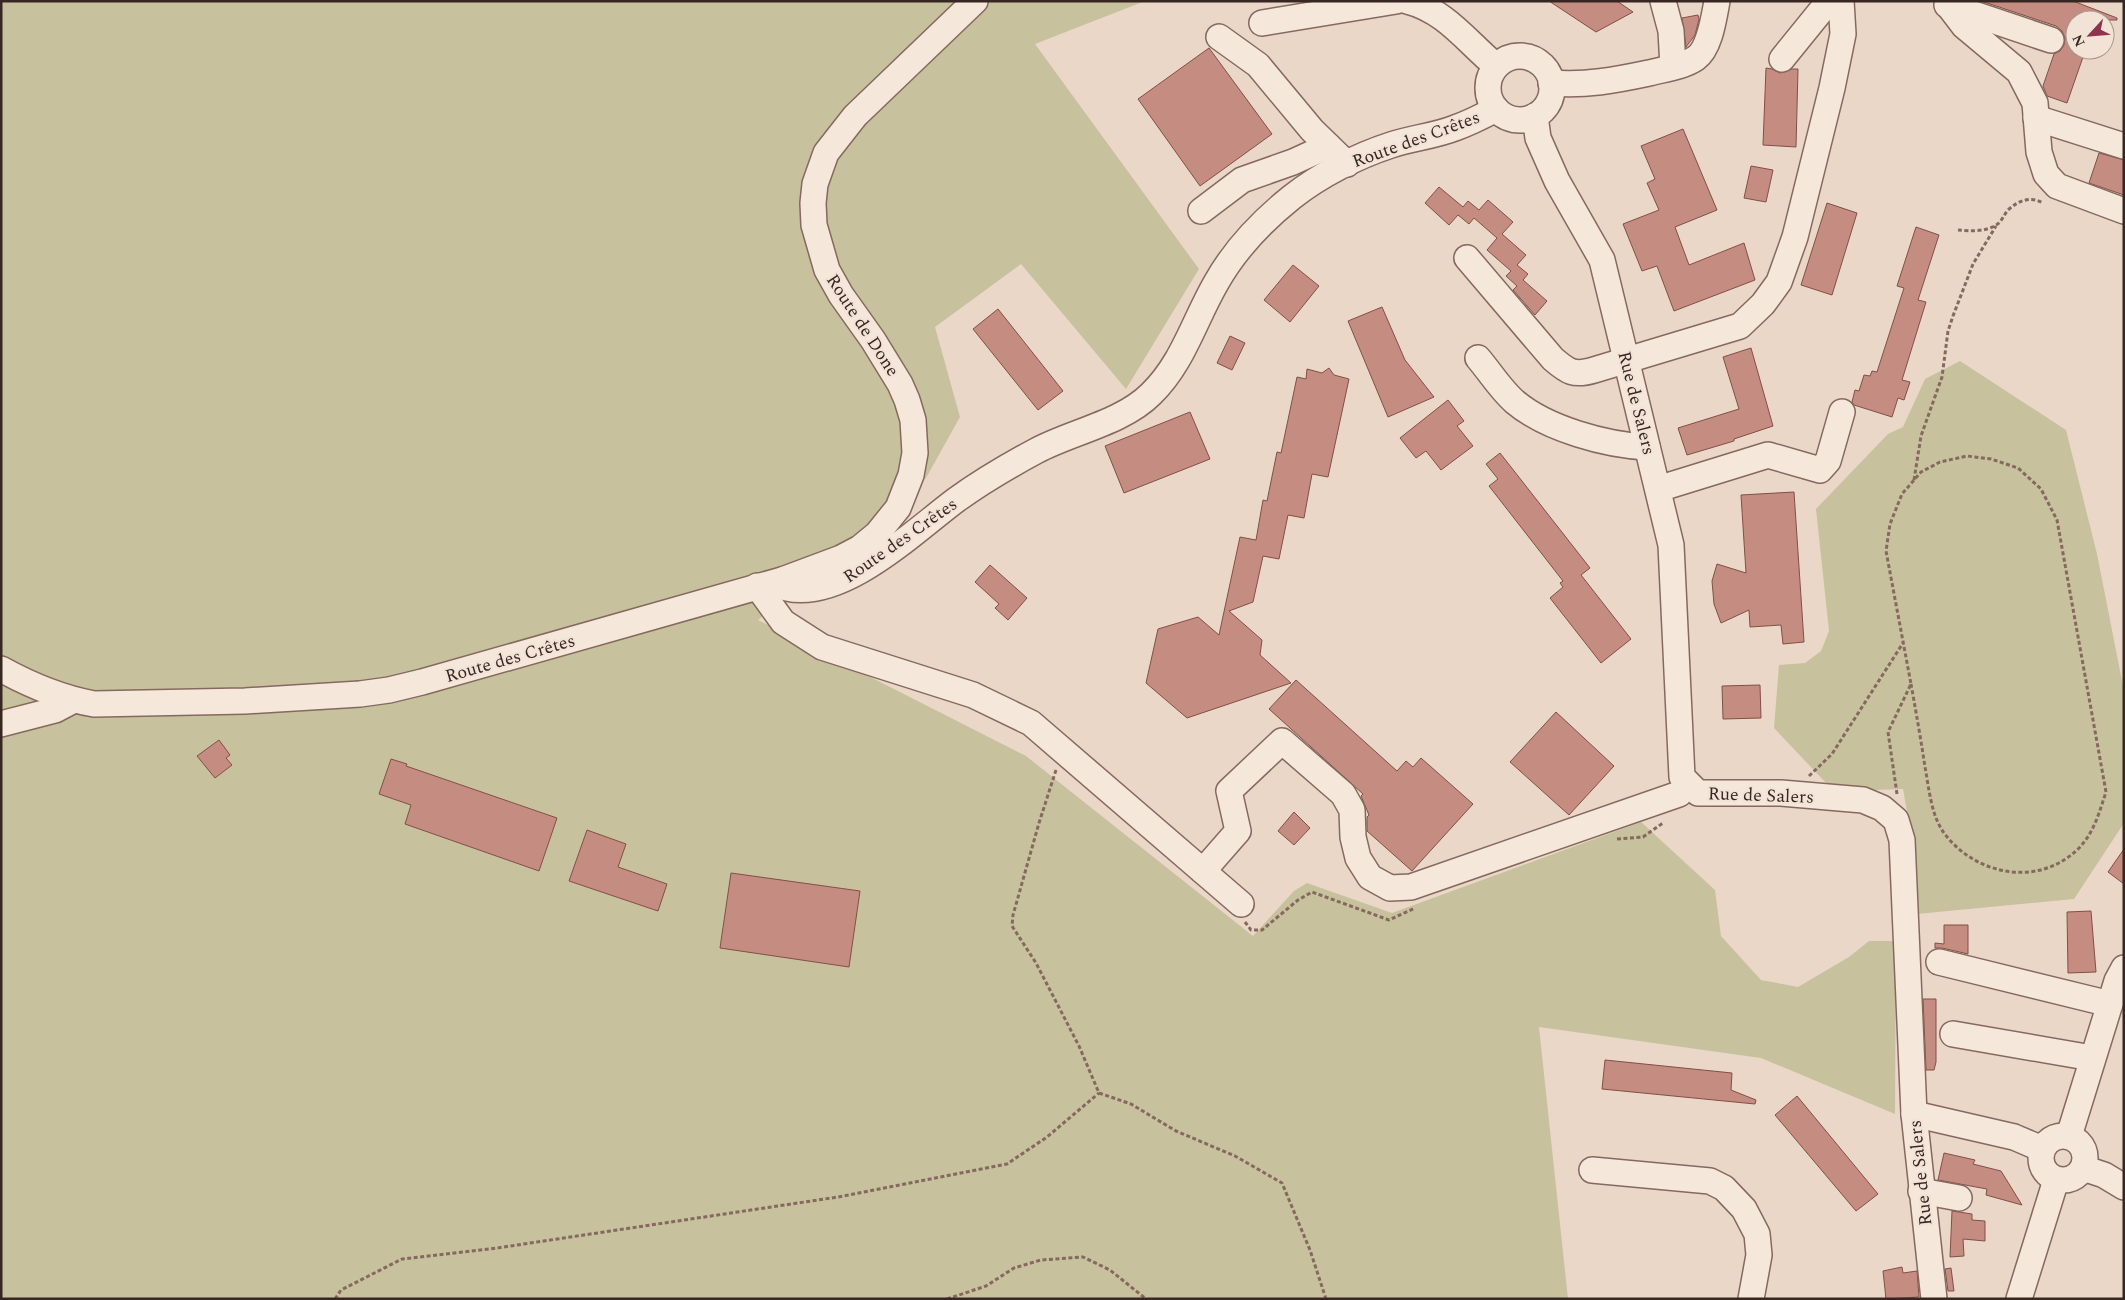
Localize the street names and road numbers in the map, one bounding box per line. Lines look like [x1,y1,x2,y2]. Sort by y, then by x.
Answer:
street label: Route des Crêtes [1349,104,1484,175]
street label: Route de Done [819,269,906,382]
street label: Rue de Salers [1611,348,1662,458]
street label: Route des Crêtes [838,491,963,590]
street label: Route des Crêtes [442,627,578,690]
street label: Rue de Salers [1708,780,1814,811]
street label: Rue de Salers [1902,1119,1939,1227]

